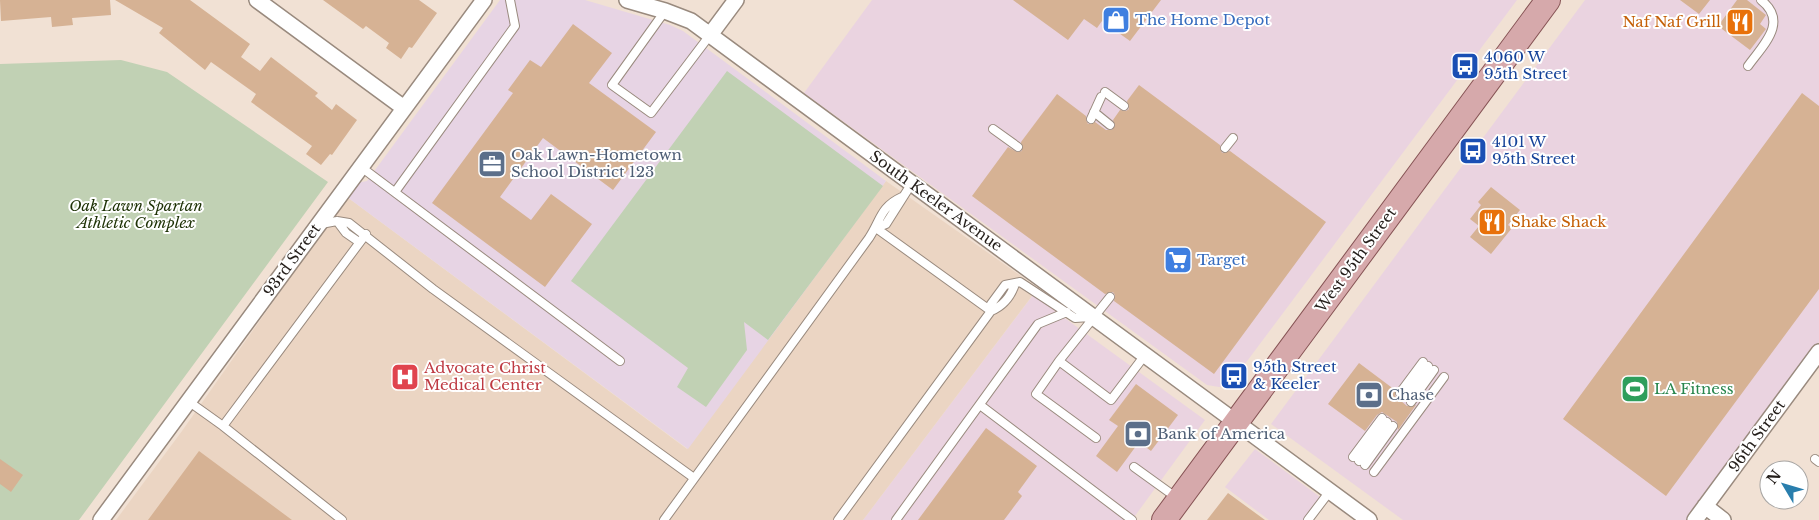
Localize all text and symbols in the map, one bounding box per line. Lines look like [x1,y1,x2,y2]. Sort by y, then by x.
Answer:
shop icon: The Home Depot [1101,5,1131,35]
restaurant icon: Naf Naf Grill [1725,7,1755,37]
place label: The Home Depot [1135,10,1270,29]
place label: Naf Naf Grill [1622,12,1721,31]
place label: 4060 W 95th Street [1484,47,1568,83]
bus stop icon: 4060 W 95th Street [1450,51,1480,81]
place label: 4101 W 95th Street [1492,132,1576,168]
bus stop icon: 4101 W 95th Street [1458,136,1488,166]
place label: Oak Lawn-Hometown School District 123 [511,145,682,181]
street label: South Keeler Avenue [866,146,1006,255]
office icon: Oak Lawn-Hometown School District 123 [477,149,507,179]
park label: Oak Lawn Spartan Athletic Complex [69,196,203,232]
street label: West 95th Street [1310,203,1400,317]
restaurant icon: Shake Shack [1477,207,1507,237]
place label: Shake Shack [1511,212,1607,231]
street label: 93rd Street [259,219,325,300]
supermarket icon: Target [1163,245,1193,275]
place label: Target [1197,250,1246,269]
place label: 95th Street & Keeler [1253,357,1337,393]
place label: Advocate Christ Medical Center [423,358,546,394]
bus stop icon: 95th Street & Keeler [1219,361,1249,391]
hospital icon: Advocate Christ Medical Center [390,362,420,392]
sports icon: LA Fitness [1620,374,1650,404]
place label: LA Fitness [1654,379,1734,398]
bank icon: Chase [1354,380,1384,410]
place label: Chase [1388,385,1434,404]
street label: 96th Street [1724,396,1789,476]
bank icon: Bank of America [1123,419,1153,449]
place label: Bank of America [1157,424,1286,443]
north arrow [1759,460,1809,510]
text: N [1763,466,1785,488]

